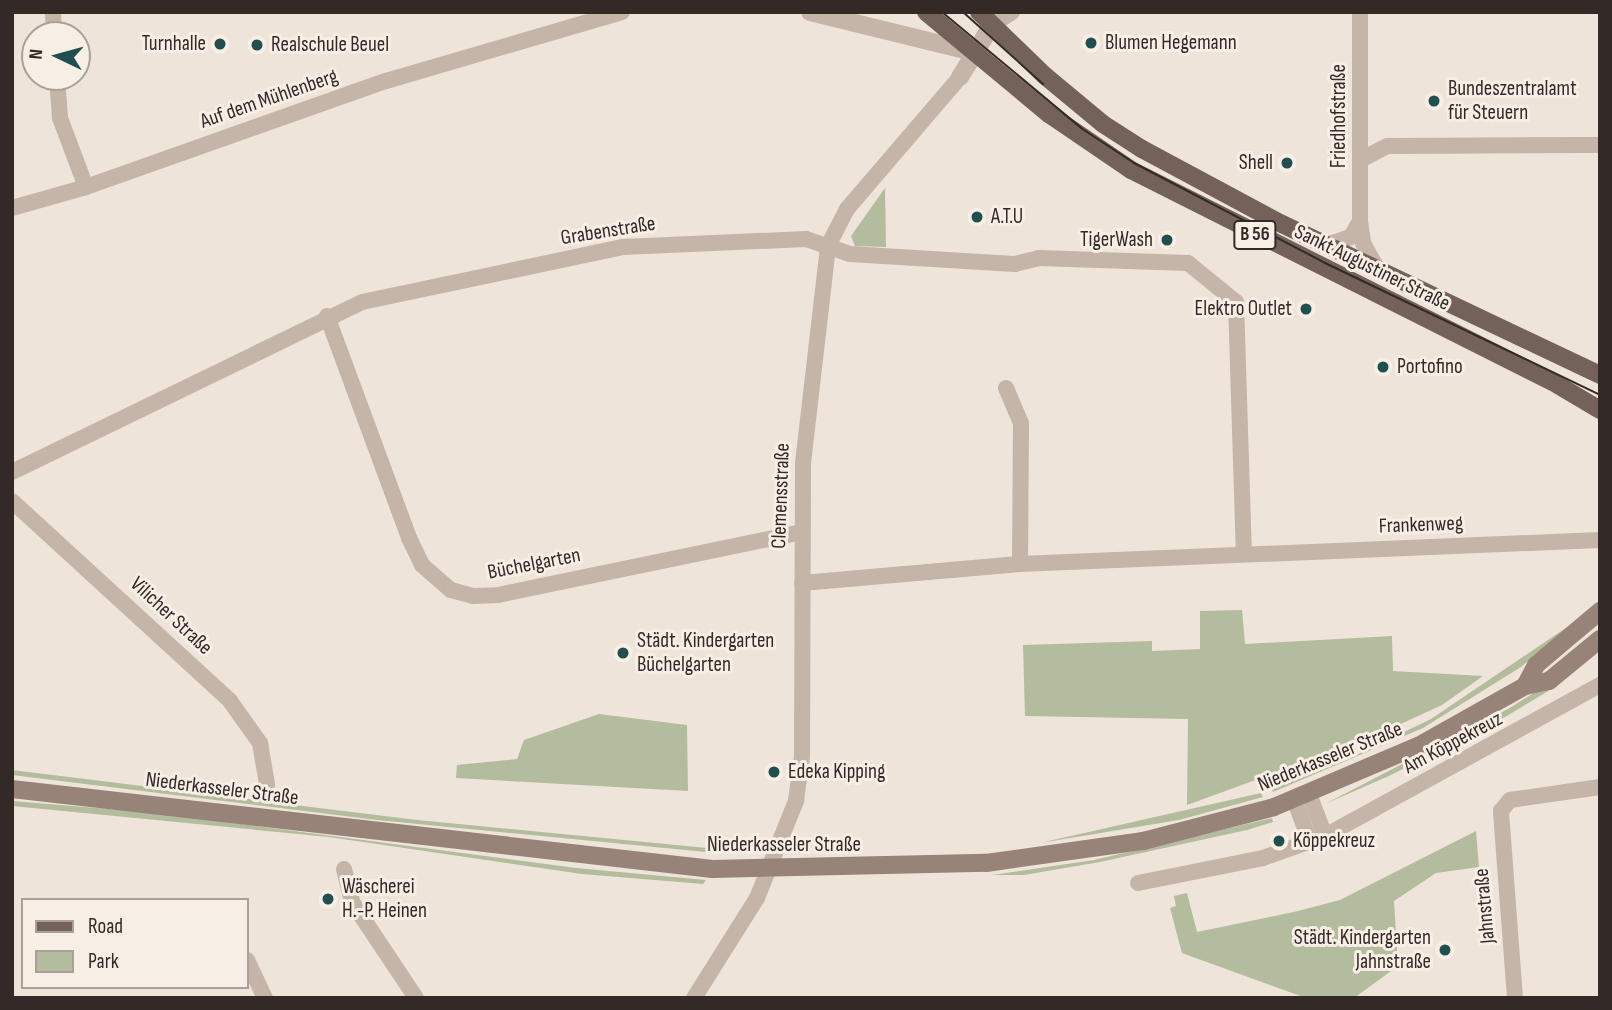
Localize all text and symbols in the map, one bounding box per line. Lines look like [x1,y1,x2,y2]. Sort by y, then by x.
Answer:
north arrow [21,21,91,91]
place label: Blumen Hegemann [1105,30,1237,56]
place label: Turnhalle [142,31,206,57]
place label: Realschule Beuel [271,32,389,58]
marker: Blumen Hegemann [1083,35,1099,51]
marker: Turnhalle [212,36,228,52]
marker: Realschule Beuel [249,37,265,53]
text: N [25,48,48,60]
street label: Auf dem Mühlenberg [197,64,341,134]
street label: Friedhofstraße [1326,64,1352,168]
place label: Bundeszentralamt für Steuern [1448,76,1577,126]
marker: Bundeszentralamt für Steuern [1426,93,1442,109]
place label: Shell [1239,150,1273,176]
marker: Shell [1279,155,1295,171]
place label: A.T.U [991,204,1023,230]
marker: A.T.U [969,209,985,225]
street label: Grabenstraße [559,211,657,251]
road number: B 56 [1232,219,1278,250]
street label: Sankt Augustiner Straße [1290,219,1454,317]
place label: TigerWash [1080,227,1153,253]
marker: TigerWash [1159,232,1175,248]
place label: Elektro Outlet [1195,296,1292,322]
marker: Elektro Outlet [1298,301,1314,317]
place label: Portofino [1397,354,1463,380]
marker: Portofino [1375,359,1391,375]
street label: Clemensstraße [767,443,795,549]
street label: Frankenweg [1378,511,1464,539]
street label: Büchelgarten [485,543,583,585]
street label: Vilicher Straße [125,572,217,660]
place label: Städt. Kindergarten Büchelgarten [637,628,774,678]
marker: Städt. Kindergarten Büchelgarten [615,645,631,661]
street label: Am Köppekreuz [1399,706,1507,780]
street label: Niederkasseler Straße [1254,717,1406,797]
place label: Edeka Kipping [788,759,885,785]
marker: Edeka Kipping [766,764,782,780]
street label: Niederkasseler Straße [144,767,300,811]
place label: Köppekreuz [1293,828,1375,854]
street label: Niederkasseler Straße [707,832,861,858]
marker: Köppekreuz [1271,833,1287,849]
street label: Jahnstraße [1469,867,1501,945]
place label: Wäscherei H.-P. Heinen [342,874,427,924]
marker: Wäscherei H.-P. Heinen [320,891,336,907]
legend [21,898,248,989]
text: Road [88,914,123,939]
place label: Städt. Kindergarten Jahnstraße [1294,925,1431,975]
marker: Städt. Kindergarten Jahnstraße [1437,942,1453,958]
text: Park [88,949,119,974]

